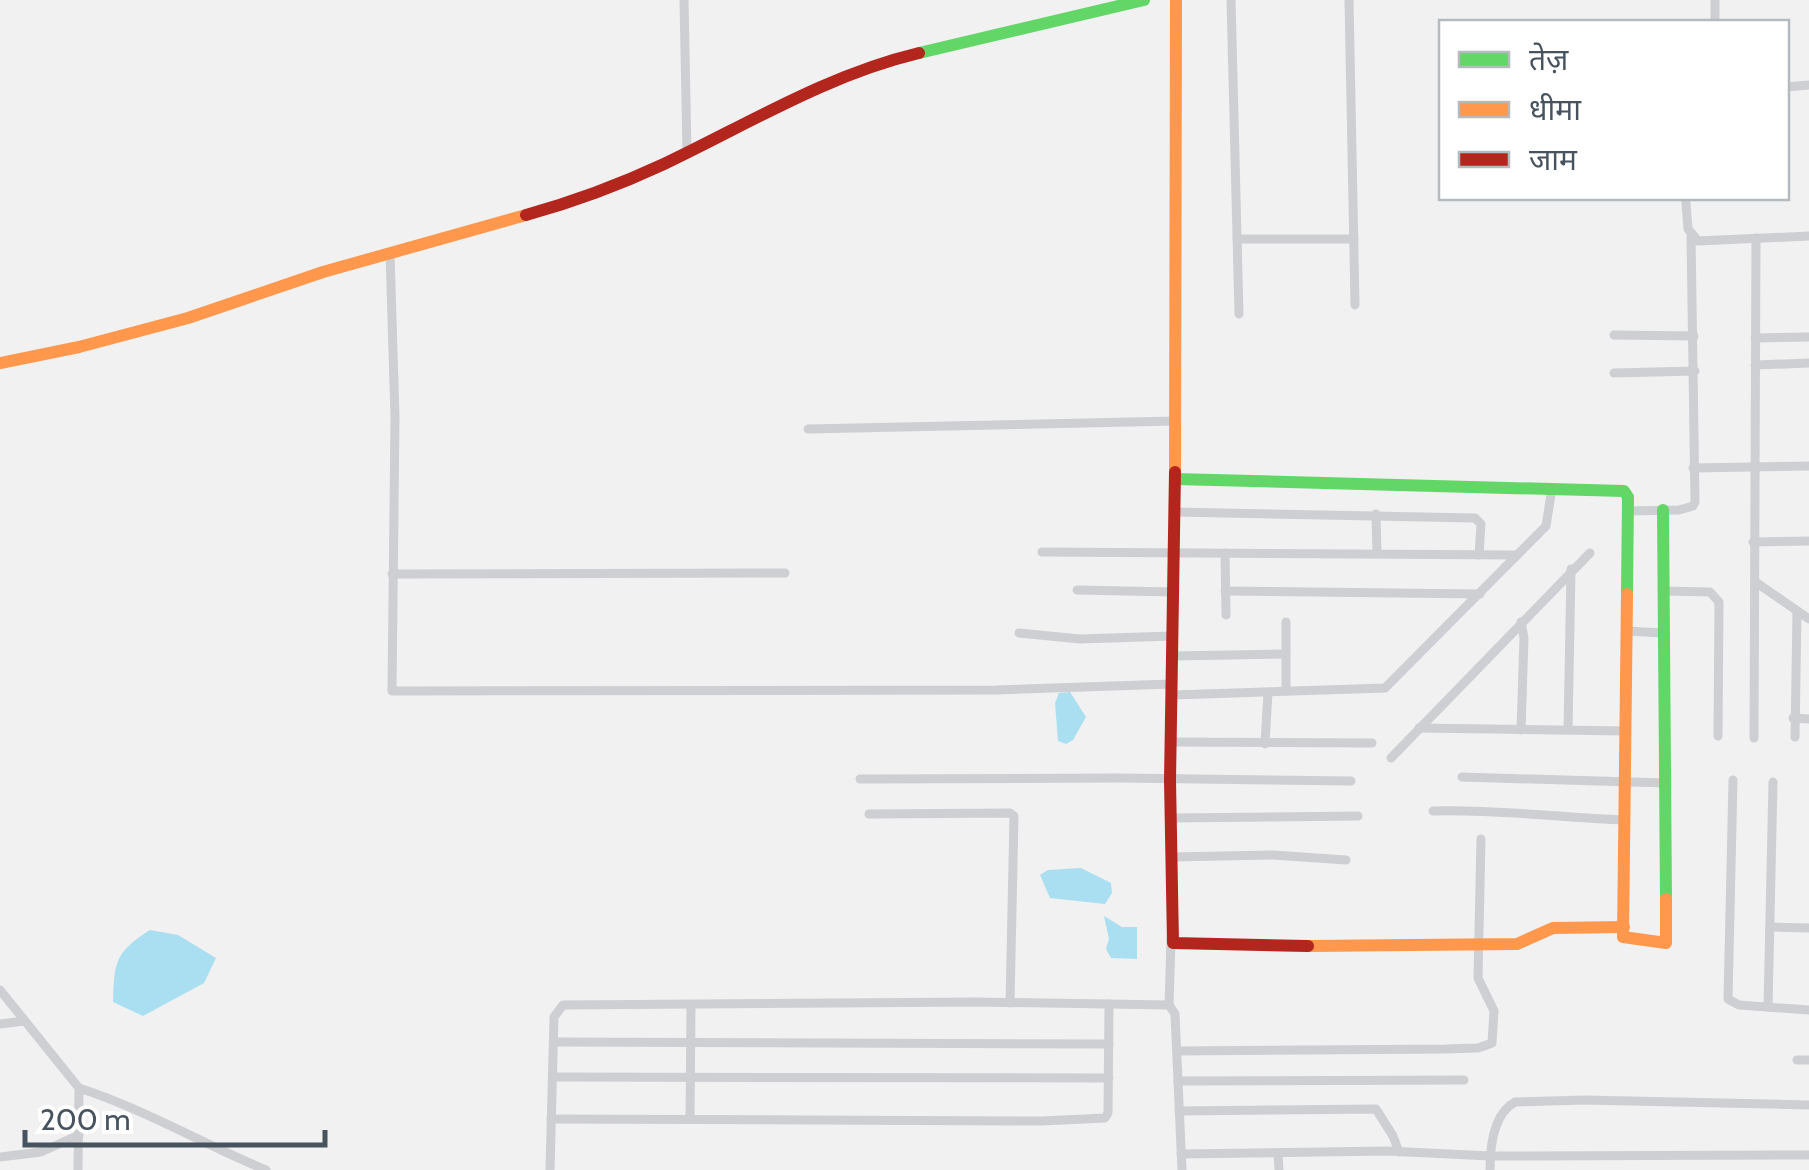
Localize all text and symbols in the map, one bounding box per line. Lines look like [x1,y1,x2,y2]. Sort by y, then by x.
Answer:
legend [1439,20,1789,200]
text: तेज़ [1529,41,1569,78]
text: धीमा [1529,91,1582,128]
text: जाम [1529,141,1578,178]
scale bar [25,1085,325,1147]
text: 200 m [40,1101,131,1138]

